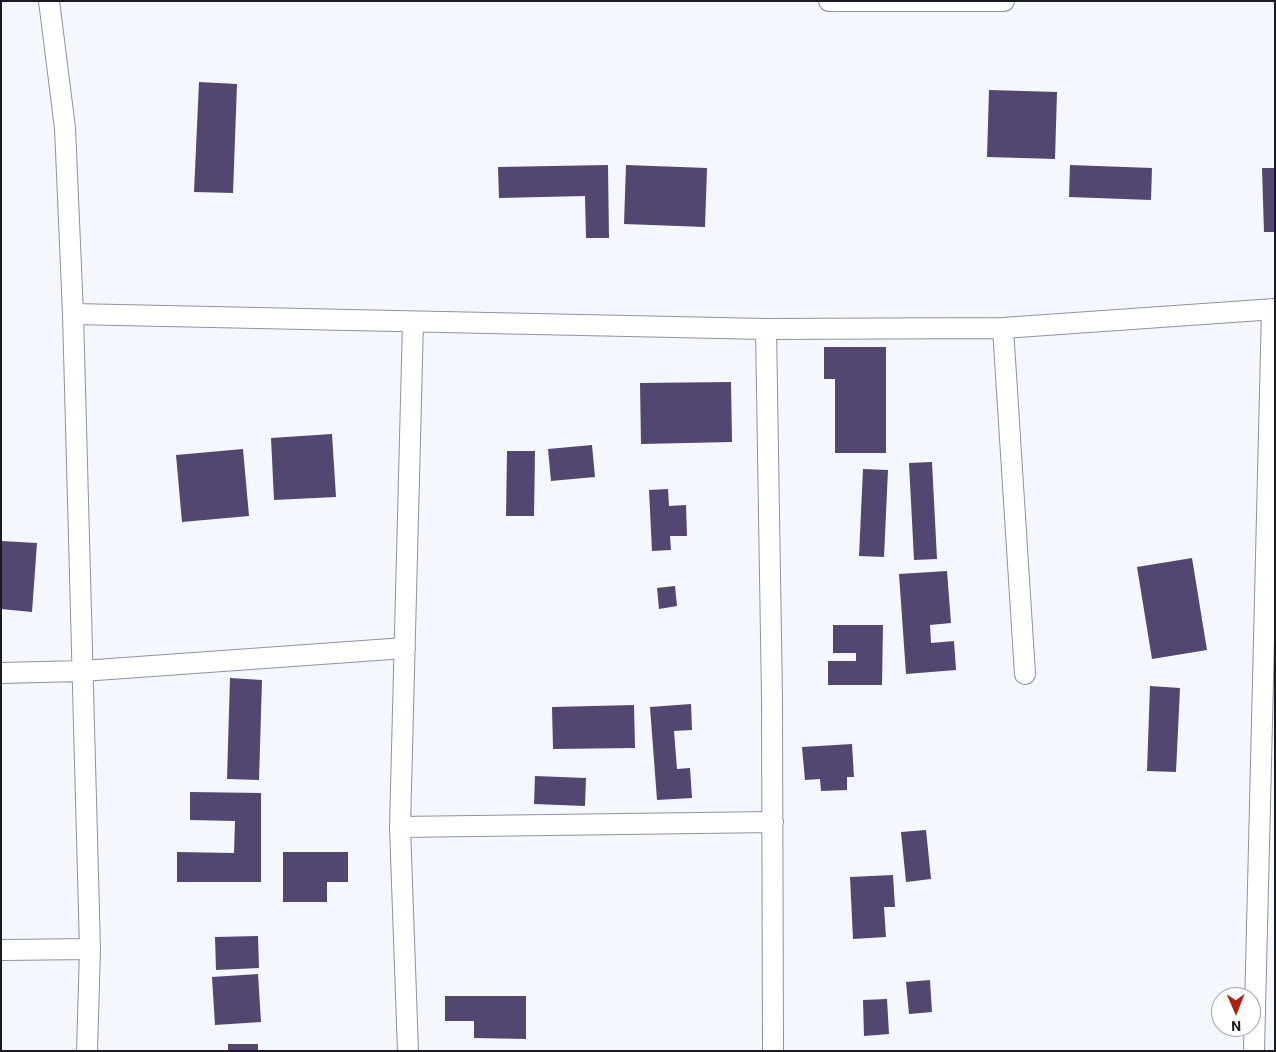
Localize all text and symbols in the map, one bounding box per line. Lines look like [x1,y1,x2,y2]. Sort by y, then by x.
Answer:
north arrow [1211,987,1261,1037]
text: N [1231,1018,1241,1034]

